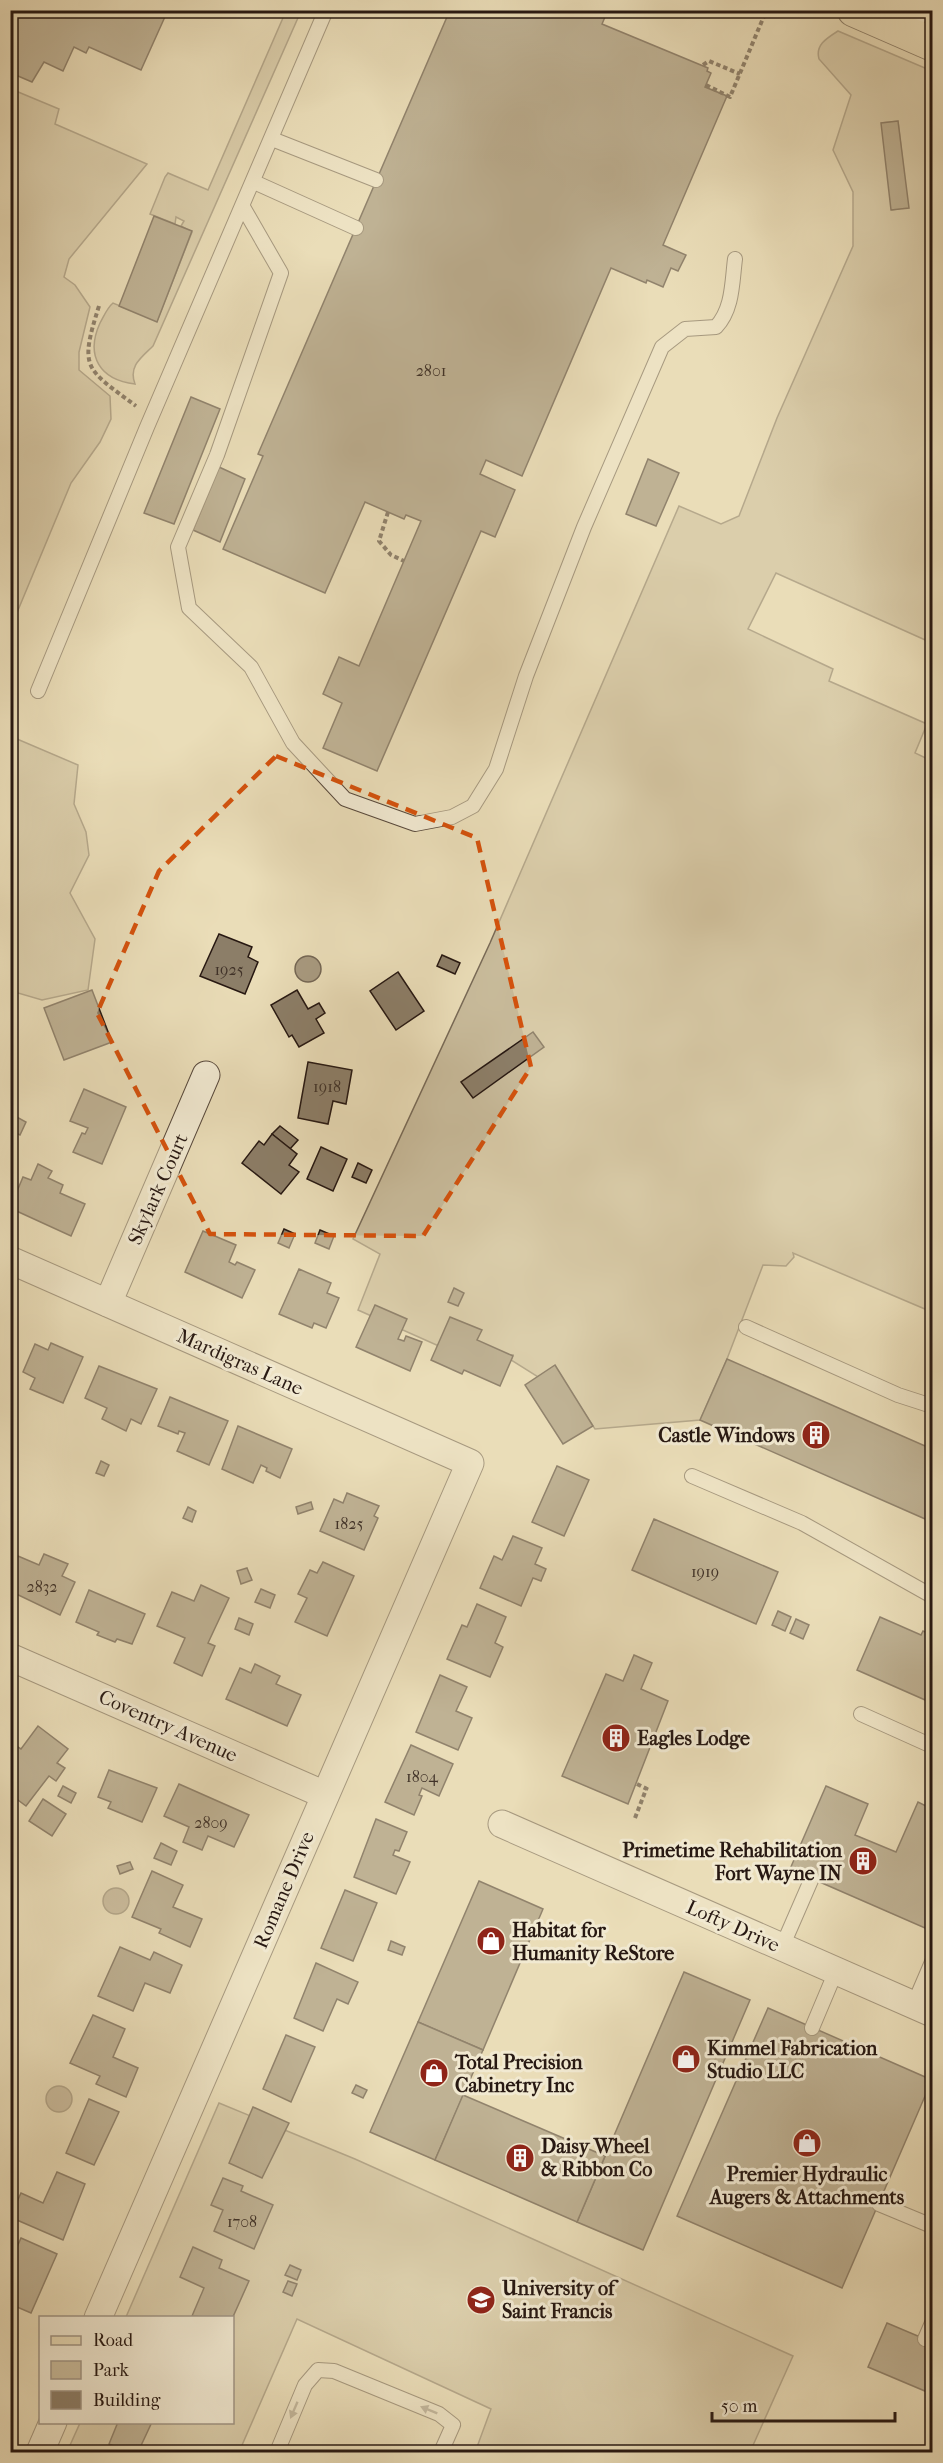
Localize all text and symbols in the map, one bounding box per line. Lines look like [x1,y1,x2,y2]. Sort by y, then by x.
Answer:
house number: 2801 [416,361,446,380]
house number: 1925 [214,960,244,979]
house number: 1918 [313,1077,341,1096]
street label: Skylark Court [123,1130,193,1248]
street label: Mardigras Lane [173,1324,307,1400]
building icon: Castle Windows [800,1419,832,1451]
place label: Castle Windows [658,1424,796,1447]
house number: 1825 [335,1514,364,1533]
house number: 1919 [691,1562,719,1581]
house number: 2832 [26,1577,58,1596]
street label: Coventry Avenue [95,1685,241,1767]
building icon: Eagles Lodge [600,1722,632,1754]
place label: Eagles Lodge [637,1727,750,1750]
house number: 1804 [406,1767,438,1786]
house number: 2809 [194,1813,228,1832]
street label: Romane Drive [249,1828,319,1952]
place label: Primetime Rehabilitation Fort Wayne IN [622,1839,843,1885]
building icon: Primetime Rehabilitation Fort Wayne IN [847,1845,879,1877]
street label: Lofty Drive [683,1895,783,1957]
place label: Habitat for Humanity ReStore [512,1919,674,1965]
shop icon: Habitat for Humanity ReStore [475,1925,507,1957]
place label: Kimmel Fabrication Studio LLC [707,2037,878,2083]
shop icon: Kimmel Fabrication Studio LLC [670,2043,702,2075]
place label: Total Precision Cabinetry Inc [454,2051,583,2097]
shop icon: Total Precision Cabinetry Inc [418,2057,450,2089]
shop icon: Premier Hydraulic Augers & Attachments [791,2127,823,2159]
place label: Daisy Wheel & Ribbon Co [541,2135,652,2181]
building icon: Daisy Wheel & Ribbon Co [504,2142,536,2174]
place label: Premier Hydraulic Augers & Attachments [708,2163,905,2209]
house number: 1708 [227,2212,257,2231]
place label: University of Saint Francis [501,2277,619,2323]
school or university icon: University of Saint Francis [465,2284,497,2316]
legend [39,2316,234,2424]
text: Road [93,2330,133,2351]
text: Park [93,2360,130,2381]
scale bar [712,2385,895,2423]
text: Building [93,2390,161,2411]
text: 50 m [721,2396,758,2417]
one-way arrow [290,2401,299,2418]
one-way arrow [420,2404,438,2414]

